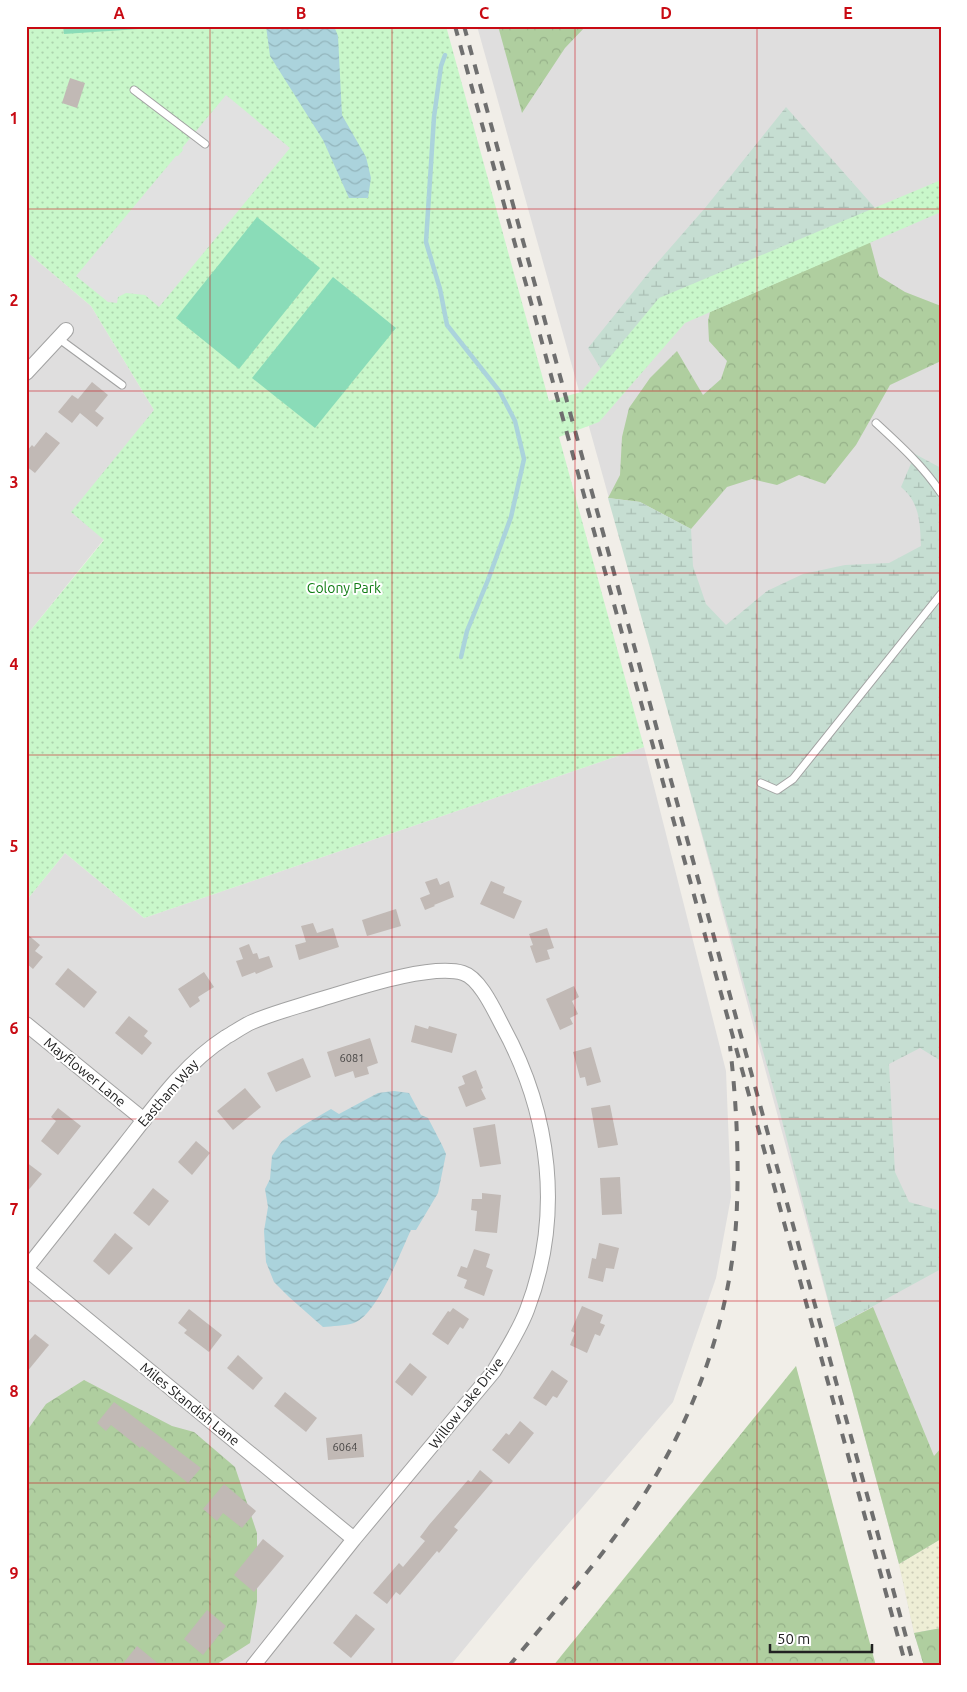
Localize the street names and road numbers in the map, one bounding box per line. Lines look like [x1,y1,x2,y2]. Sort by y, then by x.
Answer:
street label: Mayflower Lane [41,1034,129,1110]
street label: Eastham Way [135,1056,202,1130]
street label: Willow Lake Drive [425,1354,507,1452]
street label: Miles Standish Lane [137,1359,243,1449]

